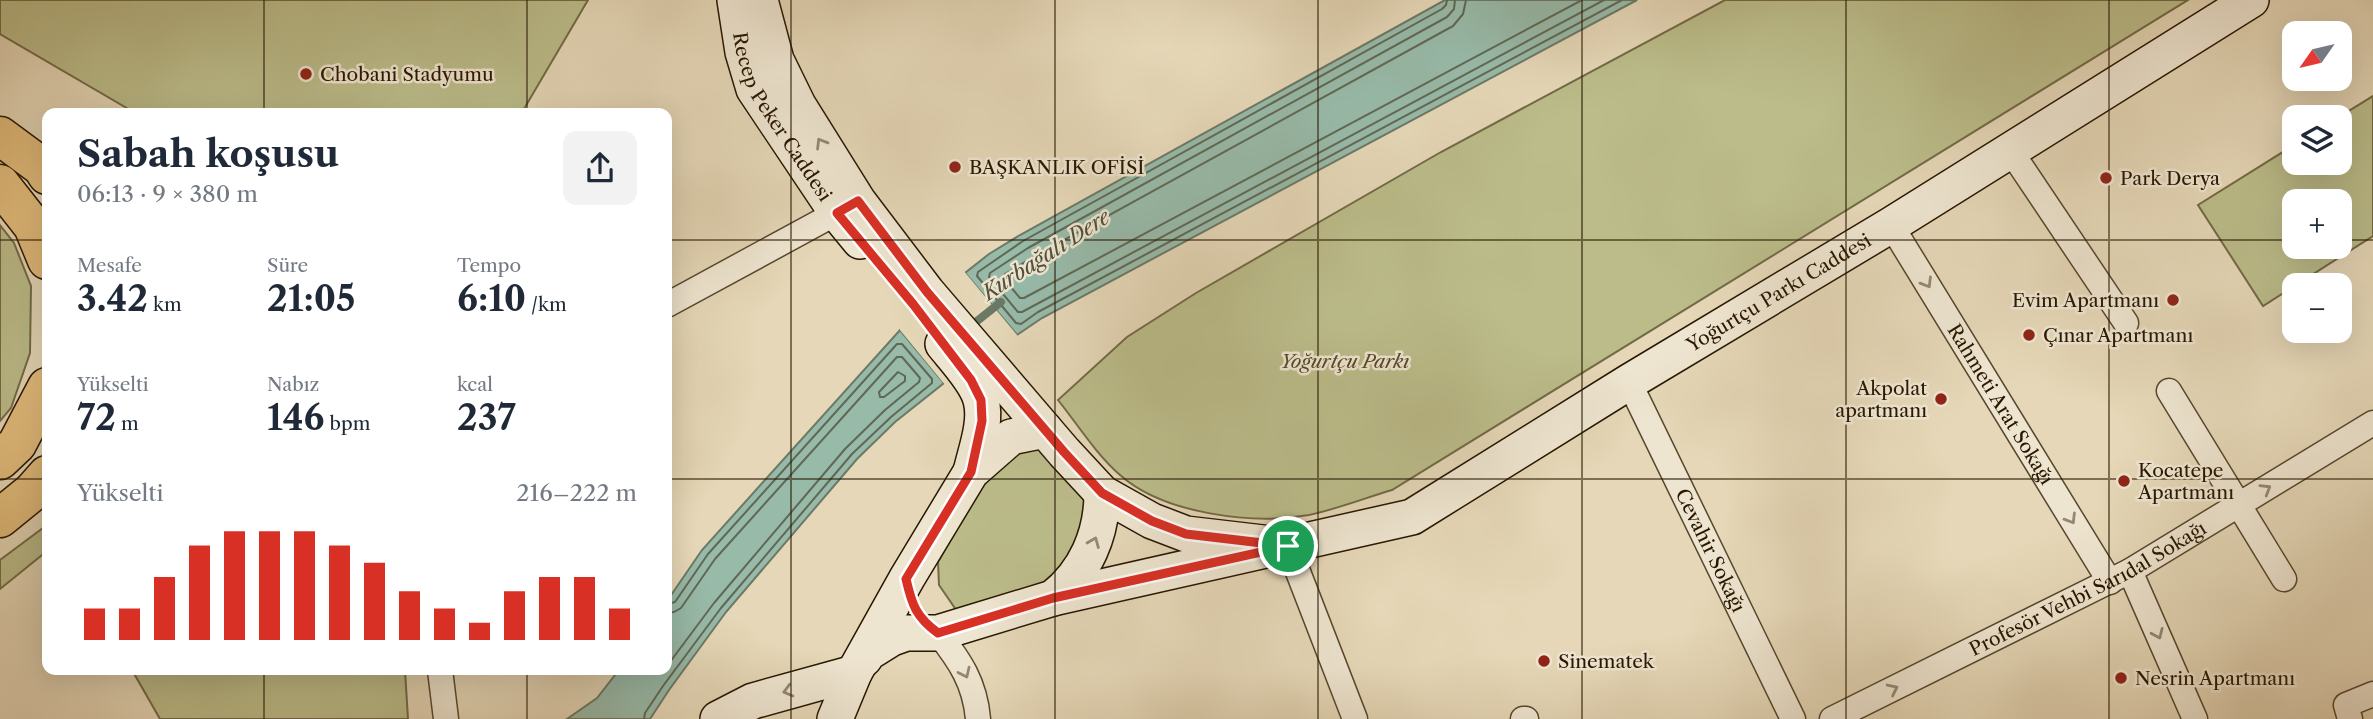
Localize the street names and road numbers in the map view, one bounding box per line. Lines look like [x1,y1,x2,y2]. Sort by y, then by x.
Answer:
street label: Recep Peker Caddesi [728,31,837,206]
street label: Yoğurtçu Parkı Caddesi [1682,229,1875,357]
street label: Rahmeti Arat Sokağı [1942,320,2058,489]
street label: Cevahir Sokağı [1671,485,1750,616]
street label: Profesör Vehbi Sarıdal Sokağı [1966,516,2210,661]

